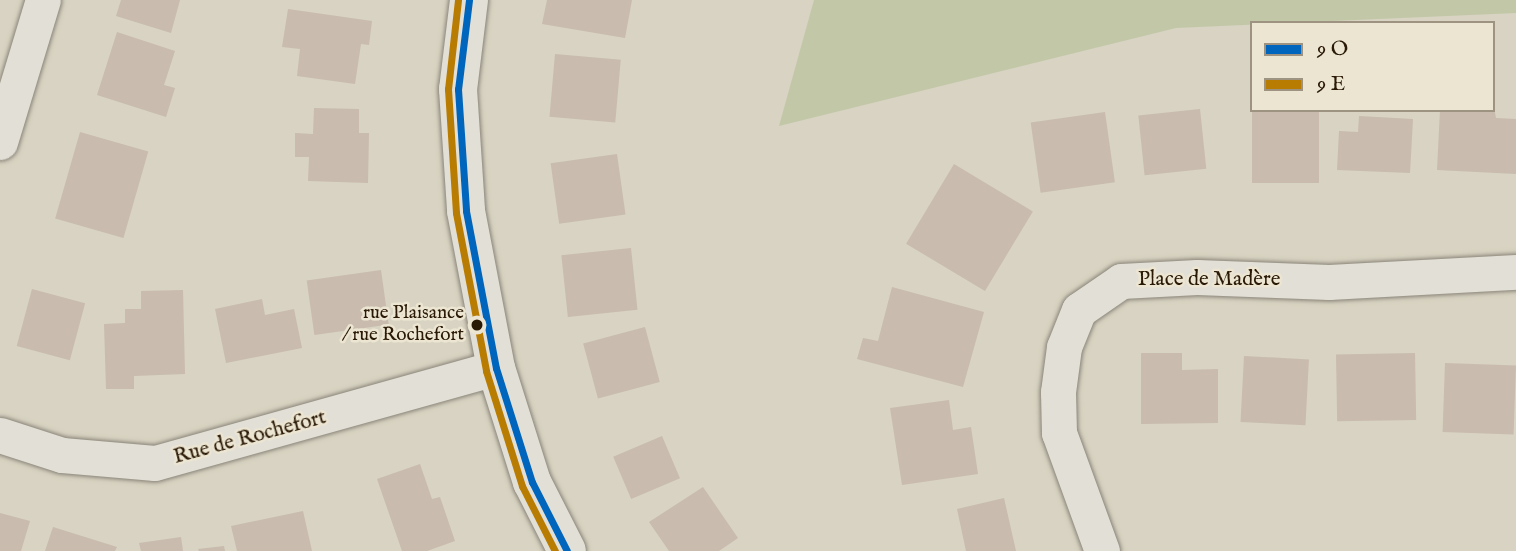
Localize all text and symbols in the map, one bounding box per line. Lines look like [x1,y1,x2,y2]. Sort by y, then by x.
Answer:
legend [1250,21,1495,112]
text: 9 O [1317,36,1348,63]
text: 9 E [1317,71,1345,98]
street label: Place de Madère [1138,267,1280,293]
place label: rue Plaisance / rue Rochefort [342,303,464,347]
marker: rue Plaisance / rue Rochefort [470,318,484,332]
street label: Rue de Rochefort [171,406,329,470]

